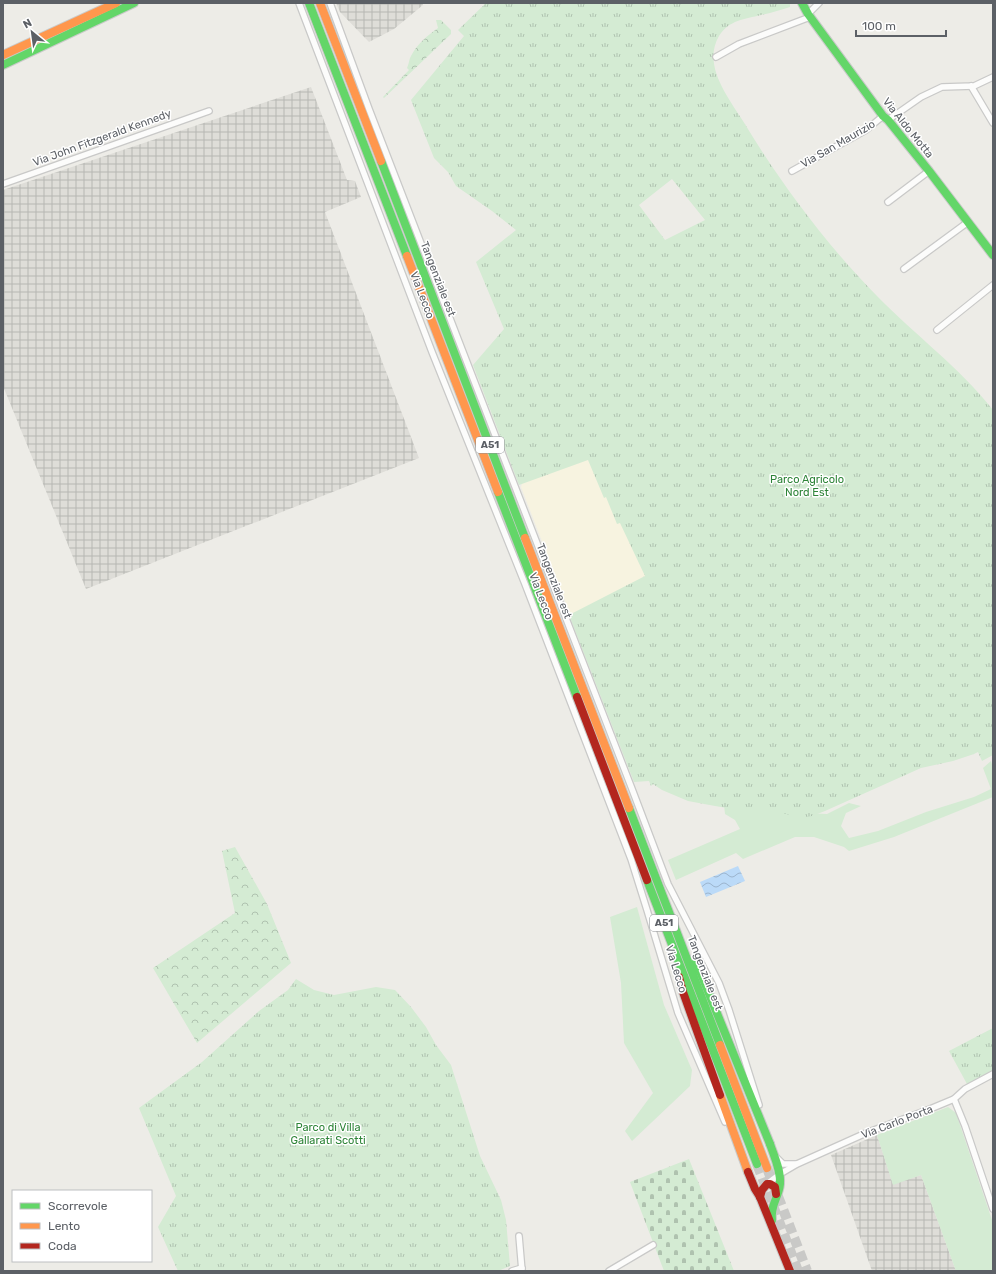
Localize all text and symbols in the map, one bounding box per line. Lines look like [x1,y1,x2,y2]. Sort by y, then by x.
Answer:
north arrow [12,12,52,52]
scale bar [856,12,946,38]
text: N [21,16,34,31]
text: 100 m [862,19,896,33]
street label: Via Aldo Motta [880,95,936,161]
street label: Via John Fitzgerald Kennedy [31,107,173,169]
street label: Via San Maurizio [798,117,878,171]
street label: Tangenziale est [418,240,459,319]
street label: Via Lecco [407,270,437,320]
road number: A51 [476,437,504,453]
park label: Parco Agricolo Nord Est [770,473,844,499]
street label: Tangenziale est [534,542,575,621]
street label: Via Lecco [526,571,556,621]
road number: A51 [650,915,678,931]
street label: Tangenziale est [685,934,726,1013]
street label: Via Lecco [663,944,689,994]
street label: Via Carlo Porta [859,1102,935,1142]
park label: Parco di Villa Gallarati Scotti [290,1121,366,1147]
legend [12,1190,152,1262]
text: Scorrevole [48,1199,108,1213]
text: Lento [48,1219,80,1233]
text: Coda [48,1239,77,1253]

